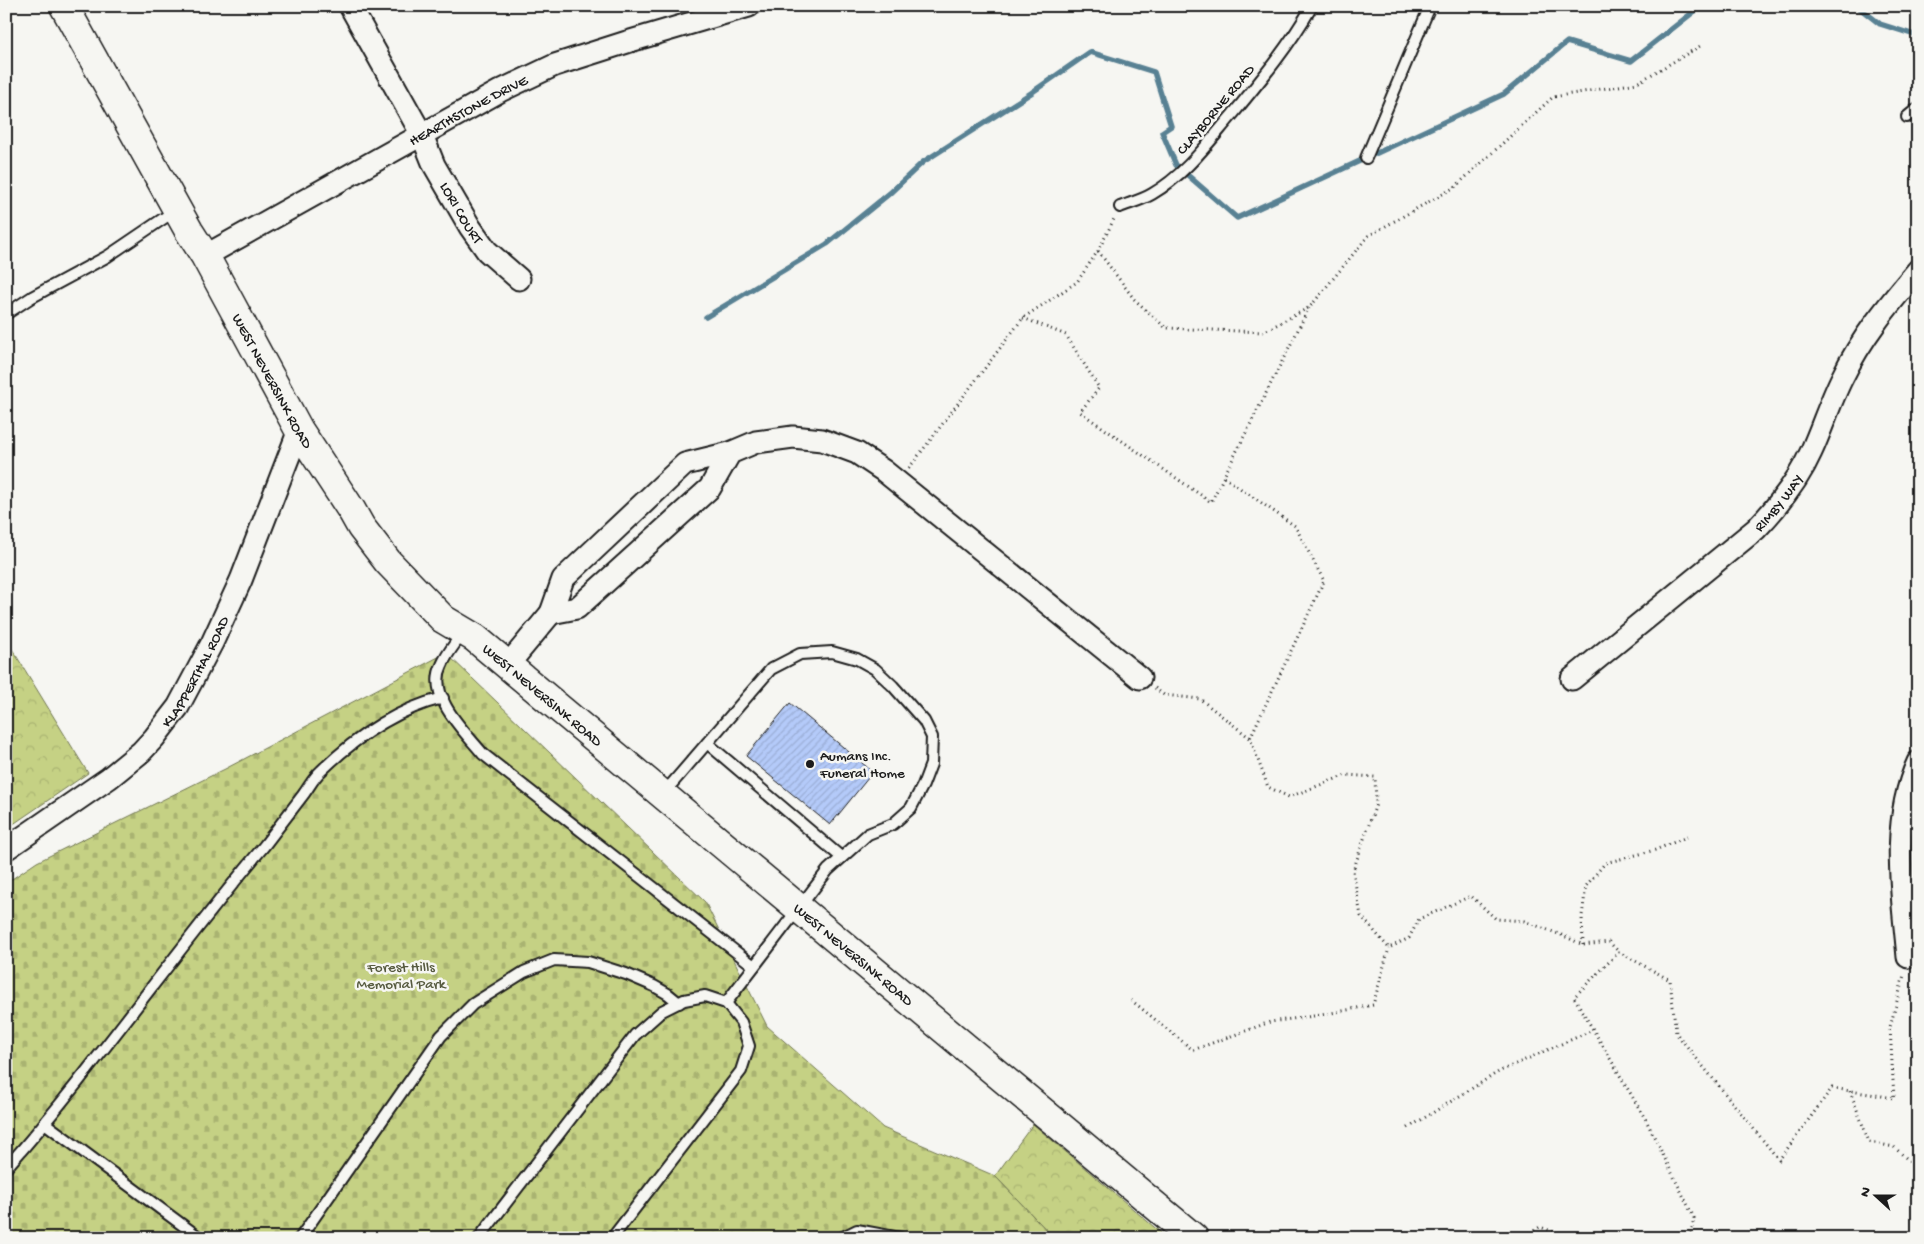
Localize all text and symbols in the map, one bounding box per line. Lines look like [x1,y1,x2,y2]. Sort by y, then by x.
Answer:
street label: CLAYBORNE ROAD [1174,61,1260,159]
street label: HEARTHSTONE DRIVE [406,72,532,151]
street label: LORI COURT [435,179,487,249]
street label: WEST NEVERSINK ROAD [227,311,316,453]
street label: RIMBY WAY [1751,471,1808,536]
street label: KLAPPERTHAL ROAD [159,614,234,732]
street label: WEST NEVERSINK ROAD [478,641,605,752]
place label: Aumans Inc. Funeral Home [819,748,905,783]
marker: Aumans Inc. Funeral Home [804,758,816,770]
street label: WEST NEVERSINK ROAD [789,900,916,1011]
park label: Forest Hills Memorial Park [357,959,447,994]
north arrow [1852,1172,1902,1222]
text: N [1857,1185,1876,1200]

